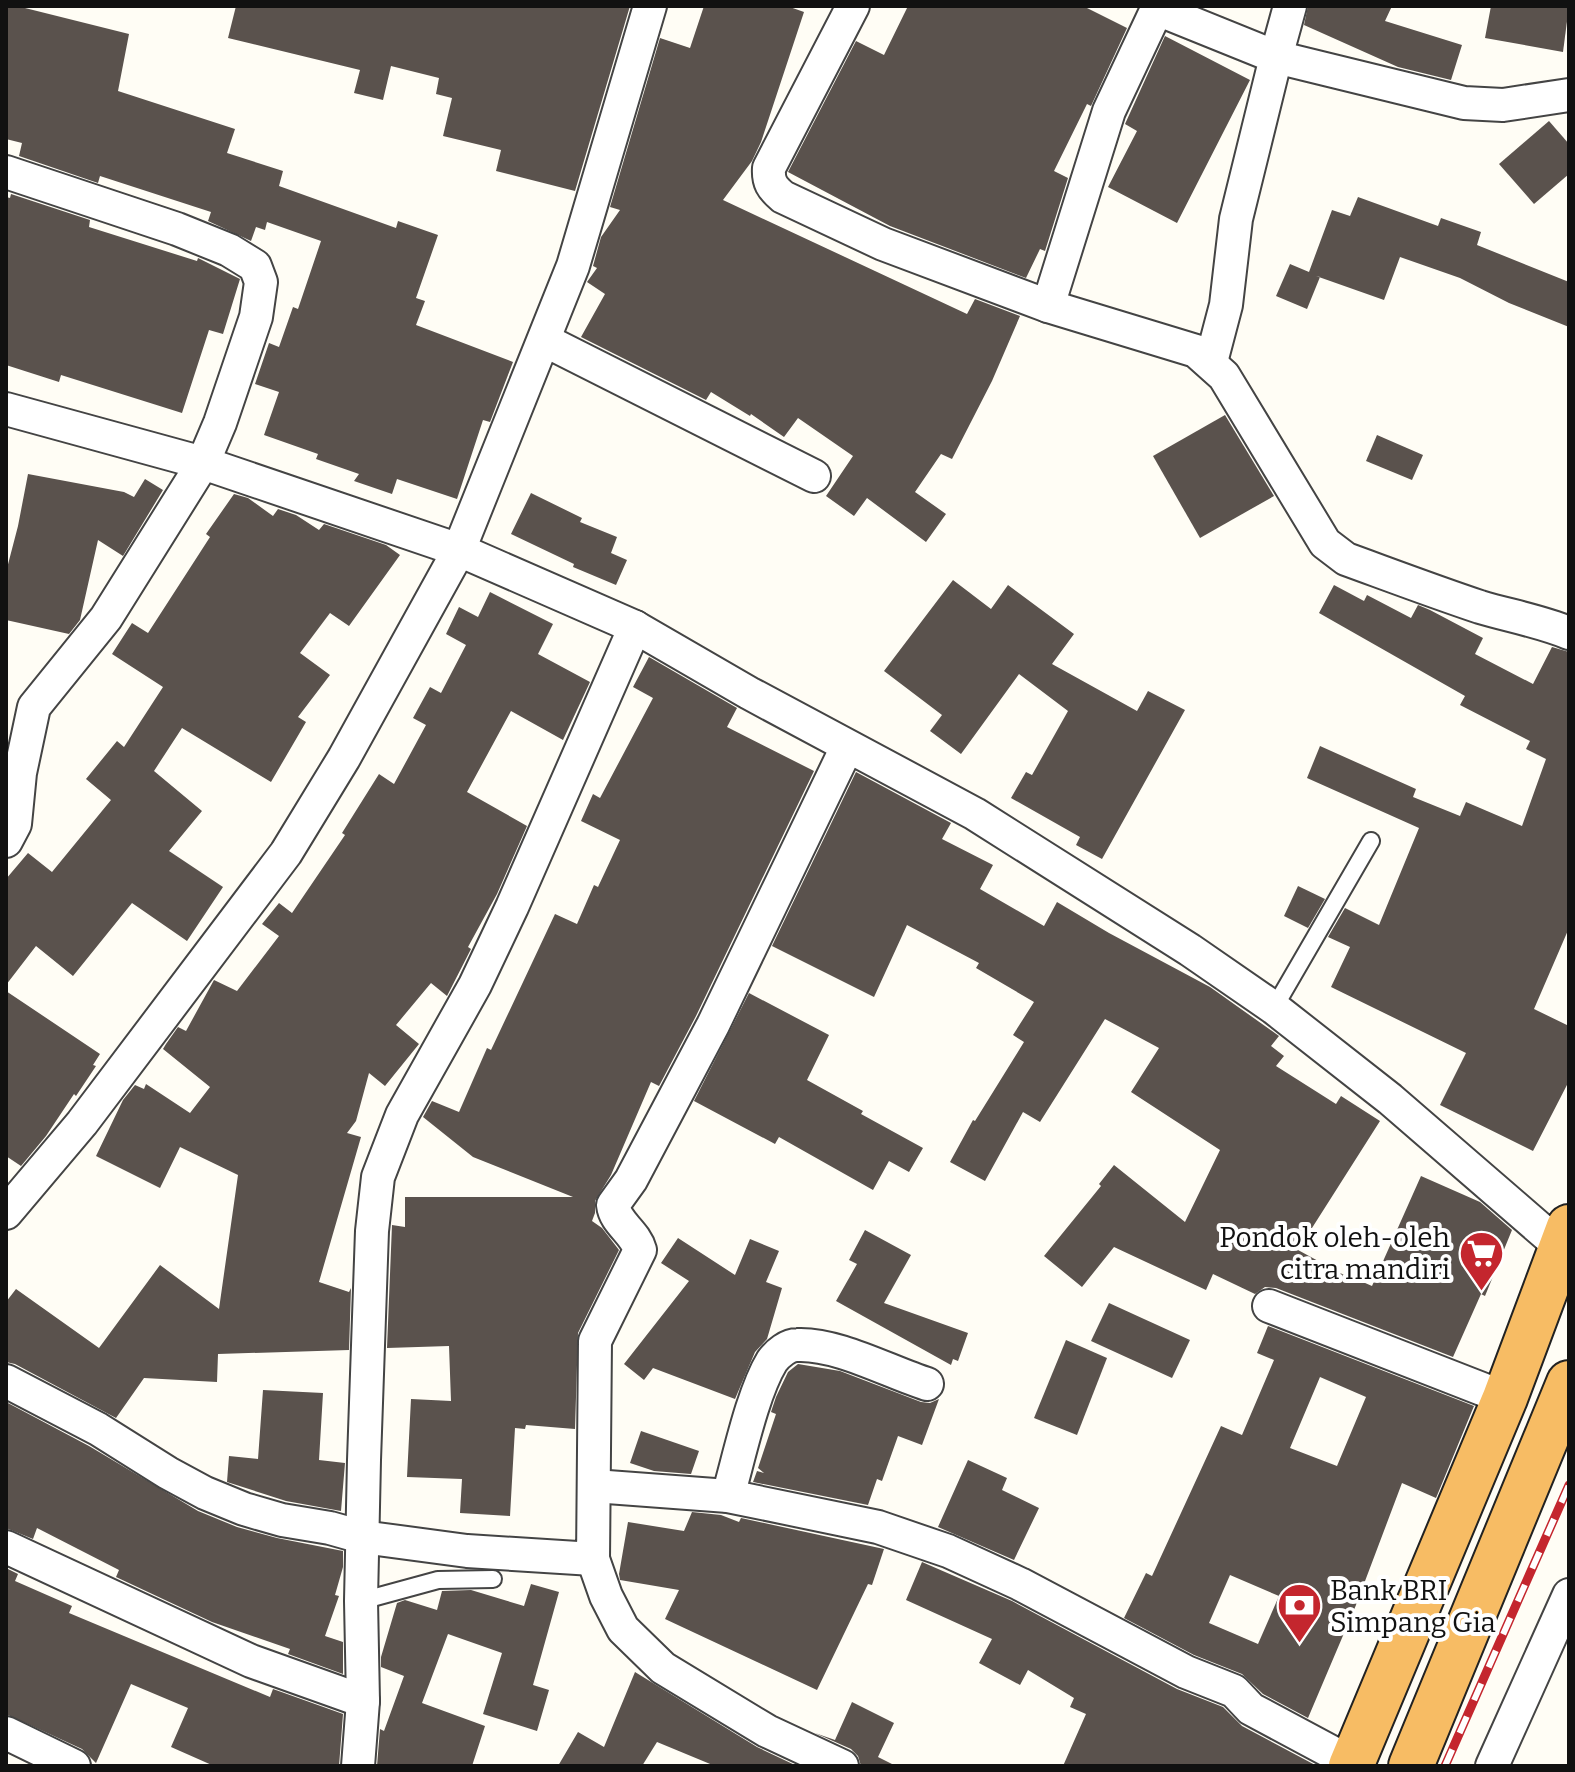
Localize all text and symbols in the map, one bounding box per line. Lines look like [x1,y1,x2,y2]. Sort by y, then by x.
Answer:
place label: Pondok oleh-oleh citra mandiri [1219,1221,1450,1286]
supermarket icon: Pondok oleh-oleh citra mandiri [1457,1229,1505,1292]
place label: Bank BRI Simpang Gia [1330,1574,1496,1639]
bank icon: Bank BRI Simpang Gia [1275,1582,1323,1645]

